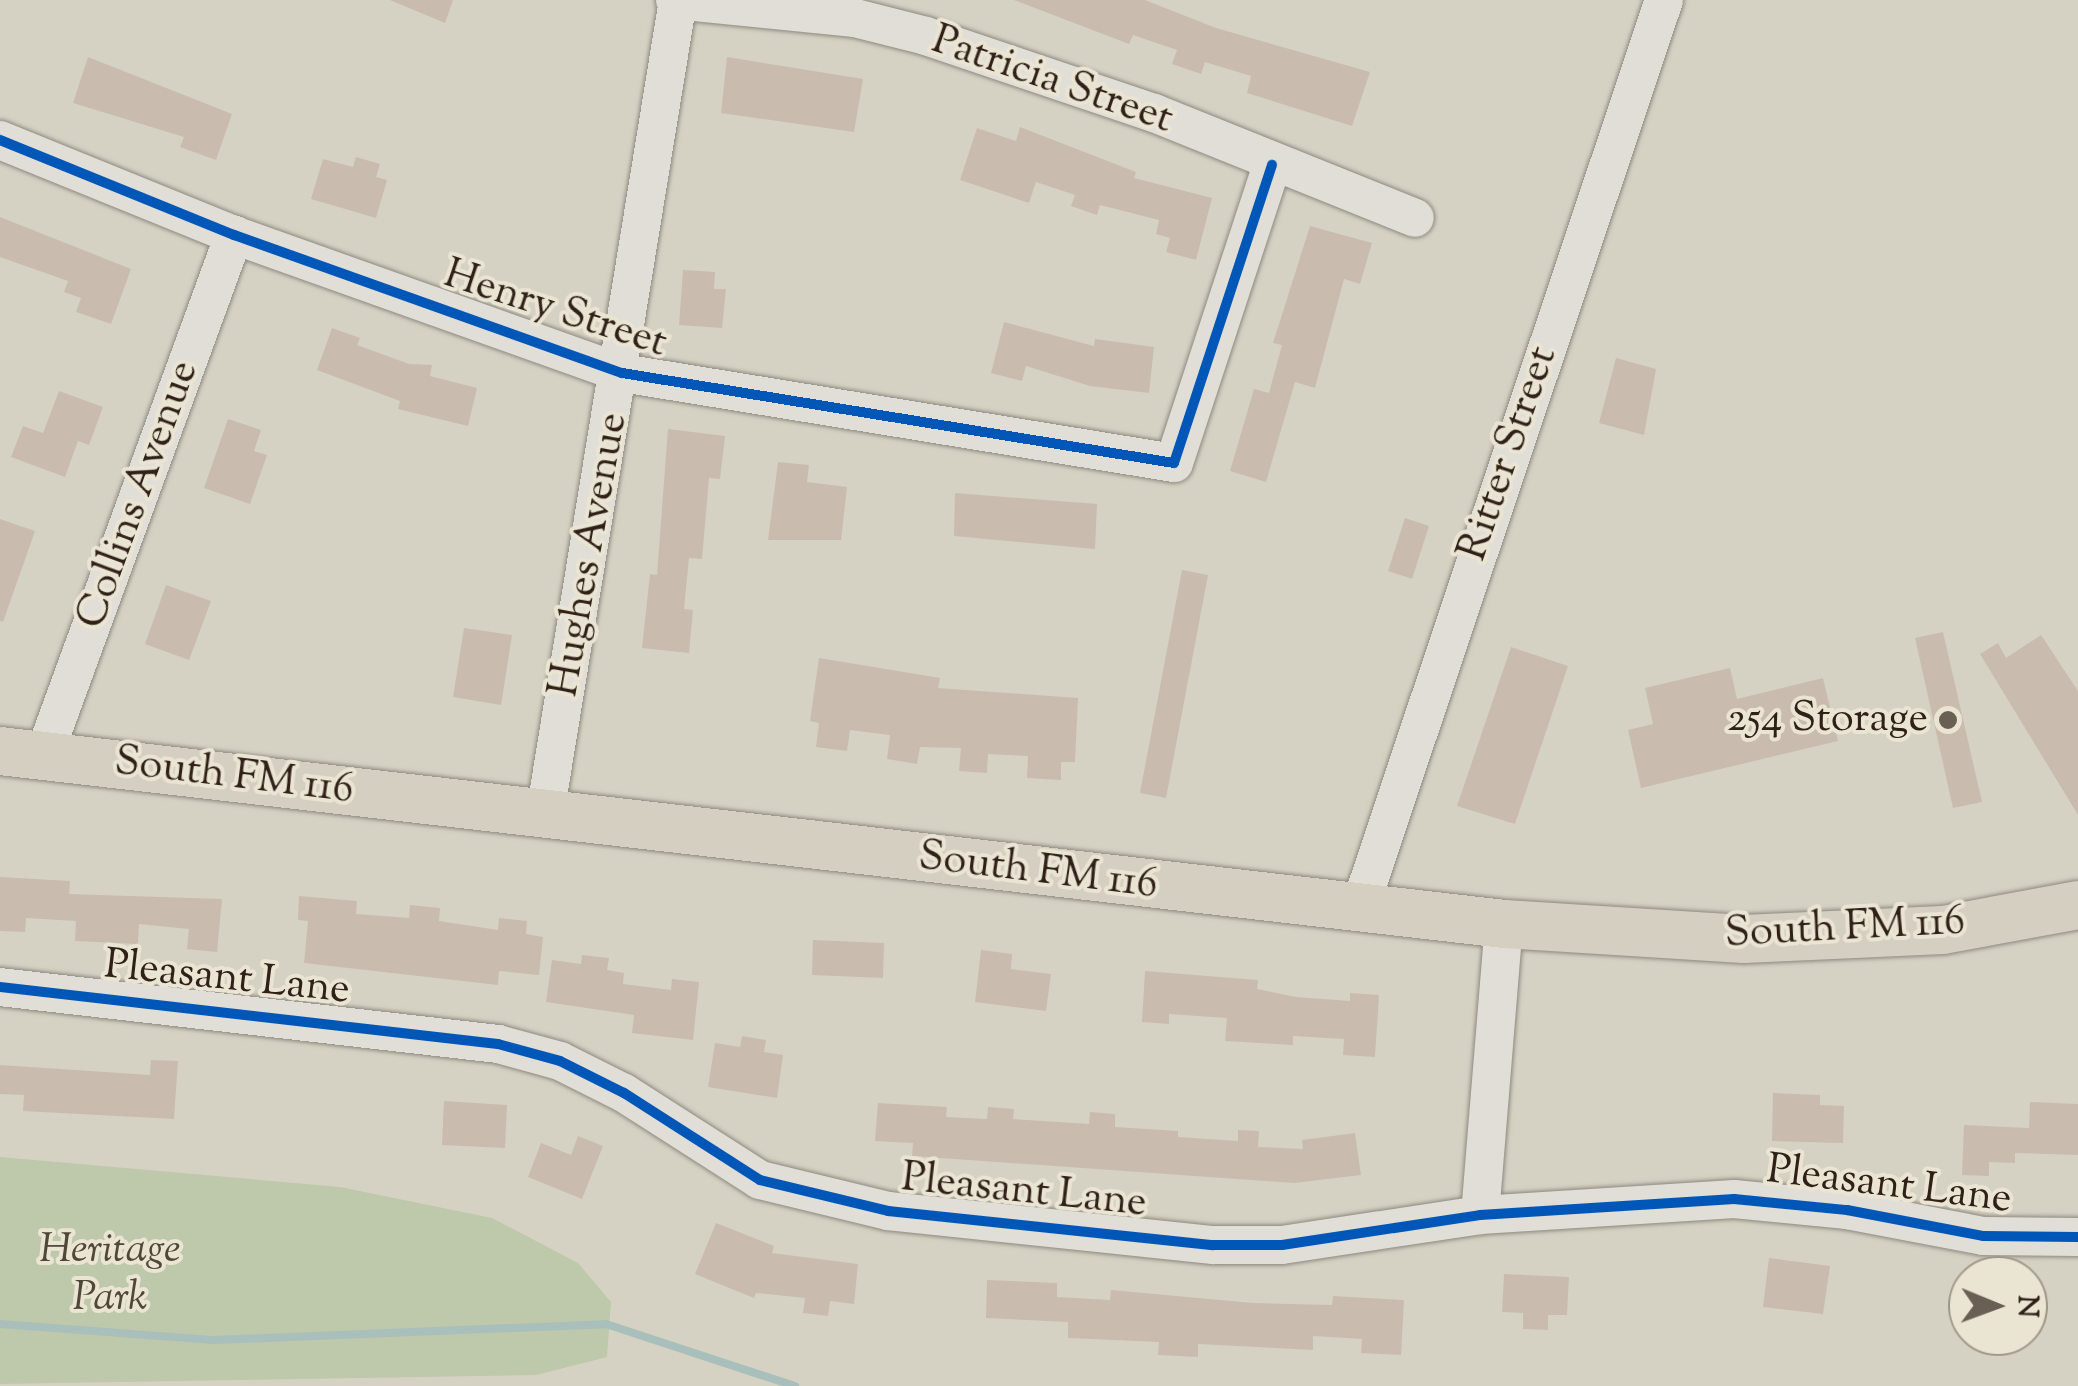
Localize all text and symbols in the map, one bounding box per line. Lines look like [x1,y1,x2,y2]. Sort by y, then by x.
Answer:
street label: Patricia Street [925,16,1179,146]
street label: Henry Street [437,250,673,370]
street label: Ritter Street [1449,340,1569,568]
street label: Collins Avenue [67,354,211,636]
street label: Hughes Avenue [540,409,640,701]
place label: 254 Storage [1727,695,1928,745]
marker: 254 Storage [1937,709,1959,731]
street label: South FM 116 [112,737,356,817]
street label: South FM 116 [916,832,1160,912]
street label: South FM 116 [1724,898,1966,960]
street label: Pleasant Lane [102,941,352,1017]
street label: Pleasant Lane [1764,1146,2014,1226]
street label: Pleasant Lane [899,1154,1149,1230]
park label: Heritage Park [39,1226,181,1324]
north arrow [1948,1256,2048,1356]
text: N [2006,1295,2046,1318]

